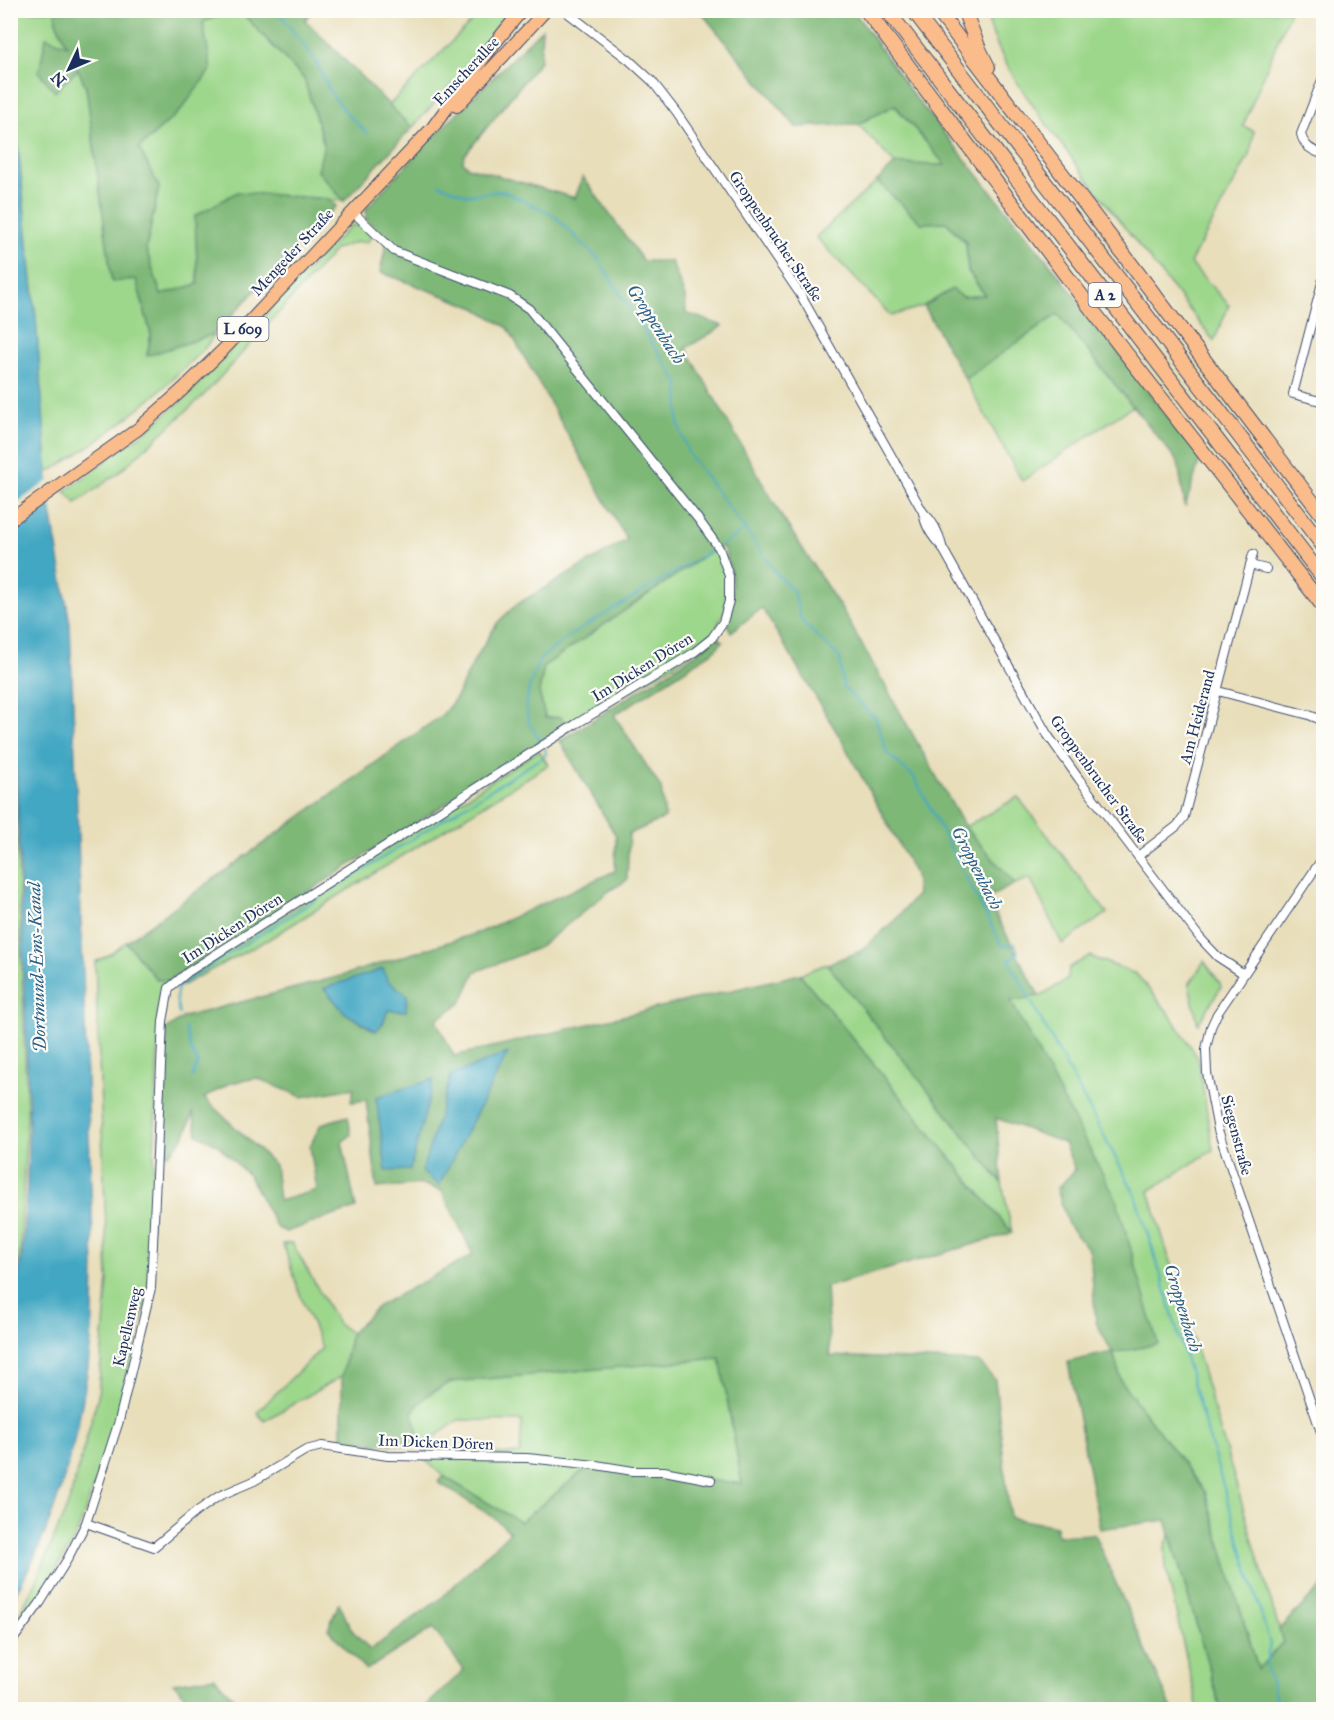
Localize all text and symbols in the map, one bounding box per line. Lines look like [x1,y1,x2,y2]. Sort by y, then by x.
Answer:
street label: Emscherallee [429,32,503,110]
north arrow [39,39,99,99]
text: N [47,67,70,91]
street label: Groppenbrucher Straße [725,167,827,305]
street label: Mengeder Straße [247,204,338,300]
water label: Groppenbach [621,280,690,369]
road number: A 2 [1088,283,1122,307]
road number: L 609 [218,317,268,341]
street label: Im Dicken Dören [588,628,696,706]
street label: Am Heiderand [1175,668,1219,767]
street label: Groppenbrucher Straße [1046,711,1152,847]
water label: Groppenbach [946,823,1008,914]
water label: Dortmund-Ems-Kanal [23,880,51,1052]
street label: Im Dicken Dören [178,888,286,967]
street label: Siegenstraße [1216,1093,1257,1178]
water label: Groppenbach [1158,1261,1207,1355]
street label: Kapellenweg [109,1285,146,1369]
street label: Im Dicken Dören [378,1430,494,1454]

